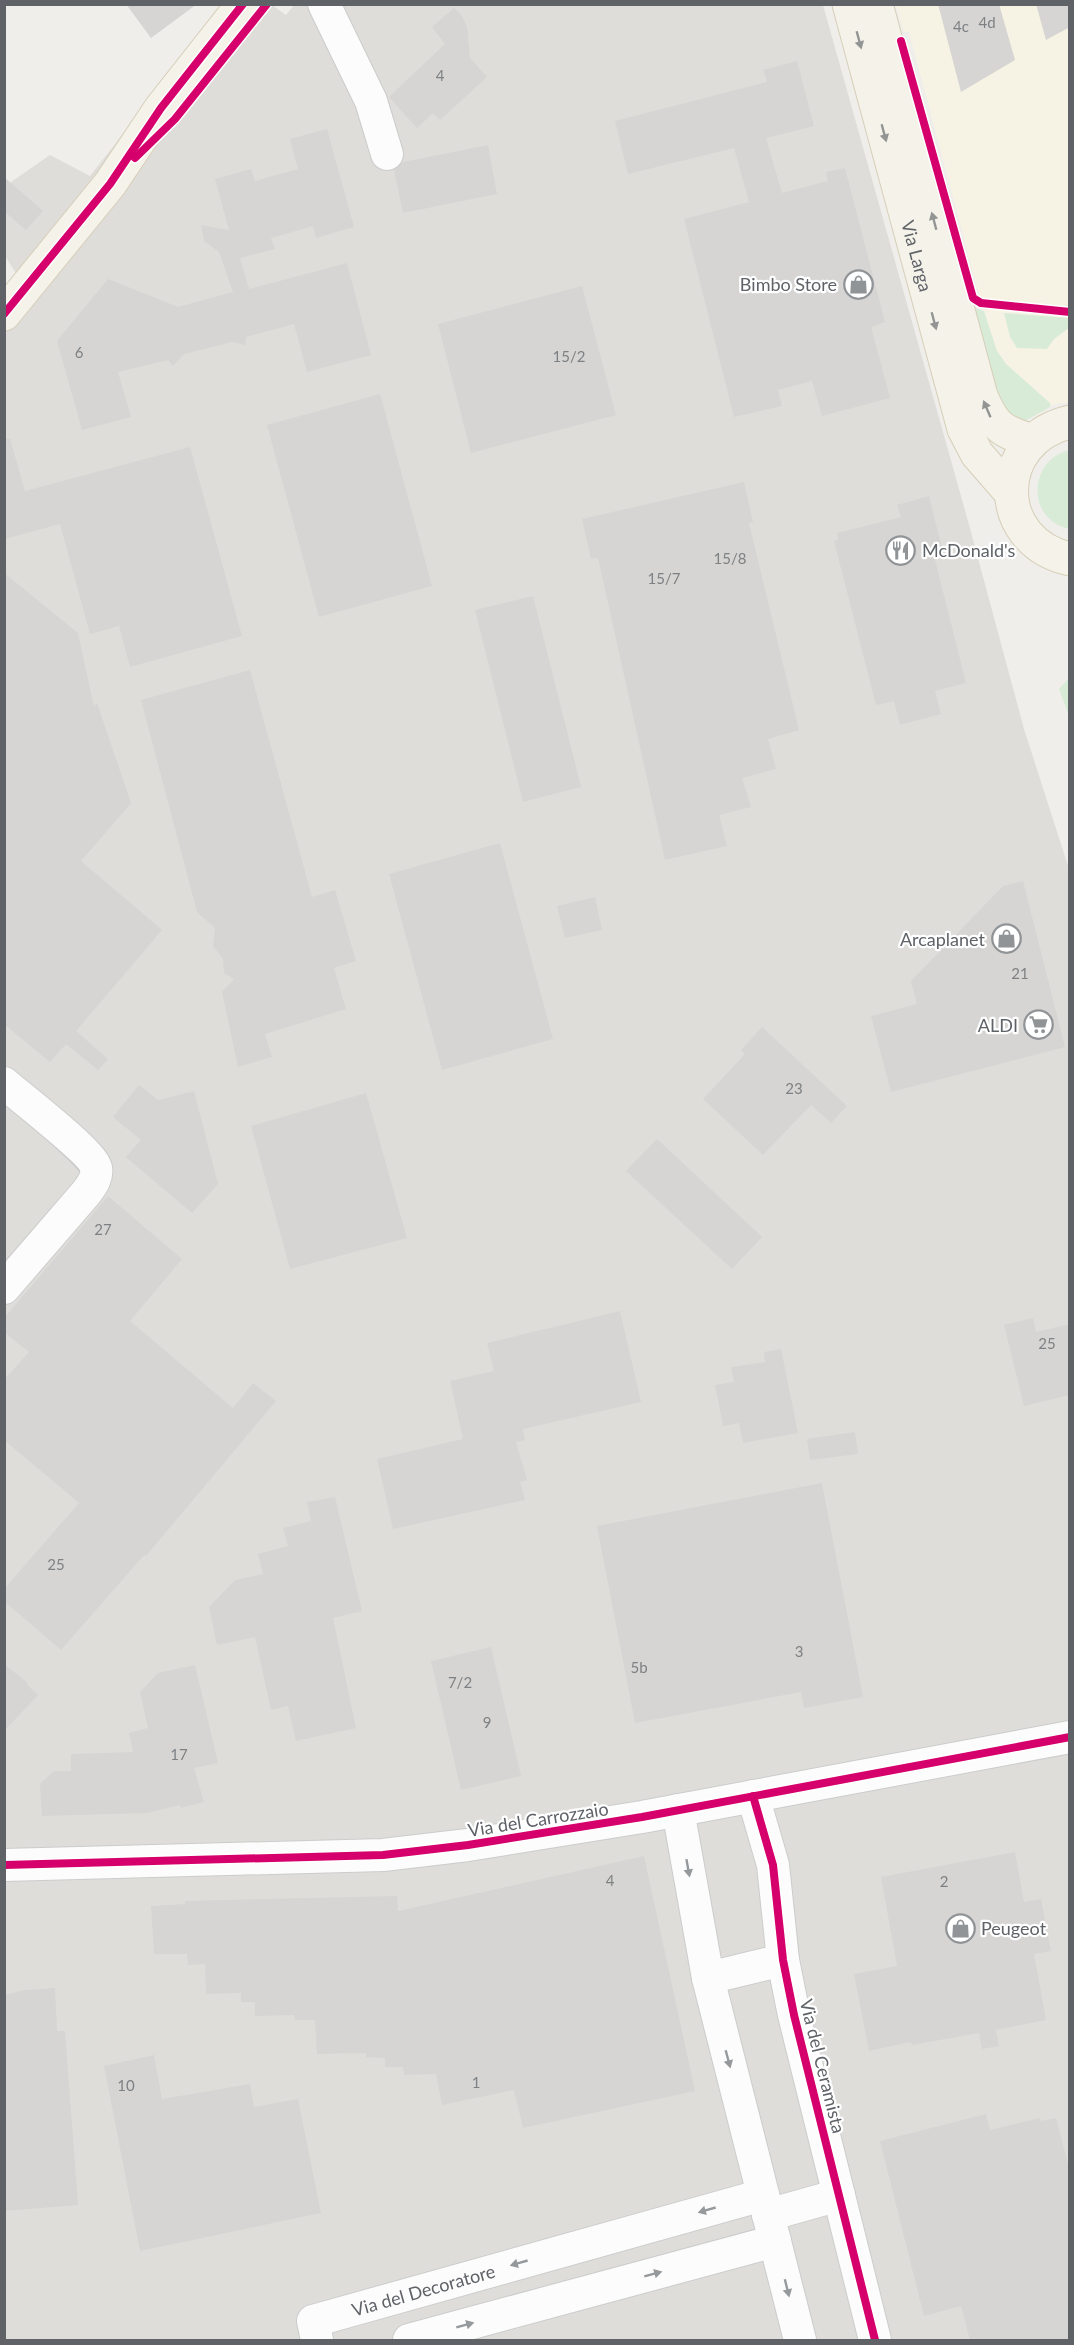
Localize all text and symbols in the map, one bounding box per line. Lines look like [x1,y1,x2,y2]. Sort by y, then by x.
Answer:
house number: 4d [978,13,996,31]
house number: 4c [953,17,969,35]
one-way arrow [854,31,864,50]
house number: 4 [436,66,445,84]
one-way arrow [879,124,889,142]
one-way arrow [929,212,939,230]
street label: Via Larga [897,218,937,294]
shop icon: Bimbo Store [842,268,874,300]
place label: Bimbo Store [740,273,837,295]
one-way arrow [930,312,940,330]
house number: 6 [75,343,84,361]
house number: 15/2 [553,347,585,365]
one-way arrow [982,399,992,417]
restaurant icon: McDonald's [885,534,917,566]
place label: McDonald's [922,539,1016,561]
house number: 15/8 [714,549,746,567]
house number: 15/7 [648,569,681,587]
shop icon: Arcaplanet [990,923,1022,955]
place label: Arcaplanet [900,928,986,950]
house number: 21 [1011,964,1029,982]
supermarket icon: ALDI [1023,1009,1055,1041]
place label: ALDI [978,1014,1018,1036]
house number: 23 [785,1079,803,1097]
house number: 27 [94,1220,112,1238]
house number: 25 [1038,1334,1056,1352]
house number: 25 [47,1555,65,1573]
house number: 3 [795,1642,803,1660]
house number: 5b [630,1658,648,1676]
house number: 7/2 [448,1673,472,1691]
house number: 9 [483,1713,491,1731]
house number: 17 [170,1745,188,1763]
street label: Via del Carrozzaio [466,1797,610,1841]
one-way arrow [684,1859,693,1878]
house number: 4 [606,1871,615,1889]
house number: 2 [940,1872,948,1890]
shop icon: Peugeot [944,1912,976,1944]
place label: Peugeot [981,1917,1047,1939]
street label: Via del Ceramista [796,1997,850,2135]
one-way arrow [723,2050,733,2068]
house number: 1 [472,2073,480,2091]
house number: 10 [117,2076,135,2094]
one-way arrow [698,2206,716,2215]
one-way arrow [510,2259,528,2268]
street label: Via del Decoratore [349,2260,498,2321]
one-way arrow [644,2269,662,2278]
one-way arrow [783,2279,793,2297]
one-way arrow [456,2320,474,2329]

